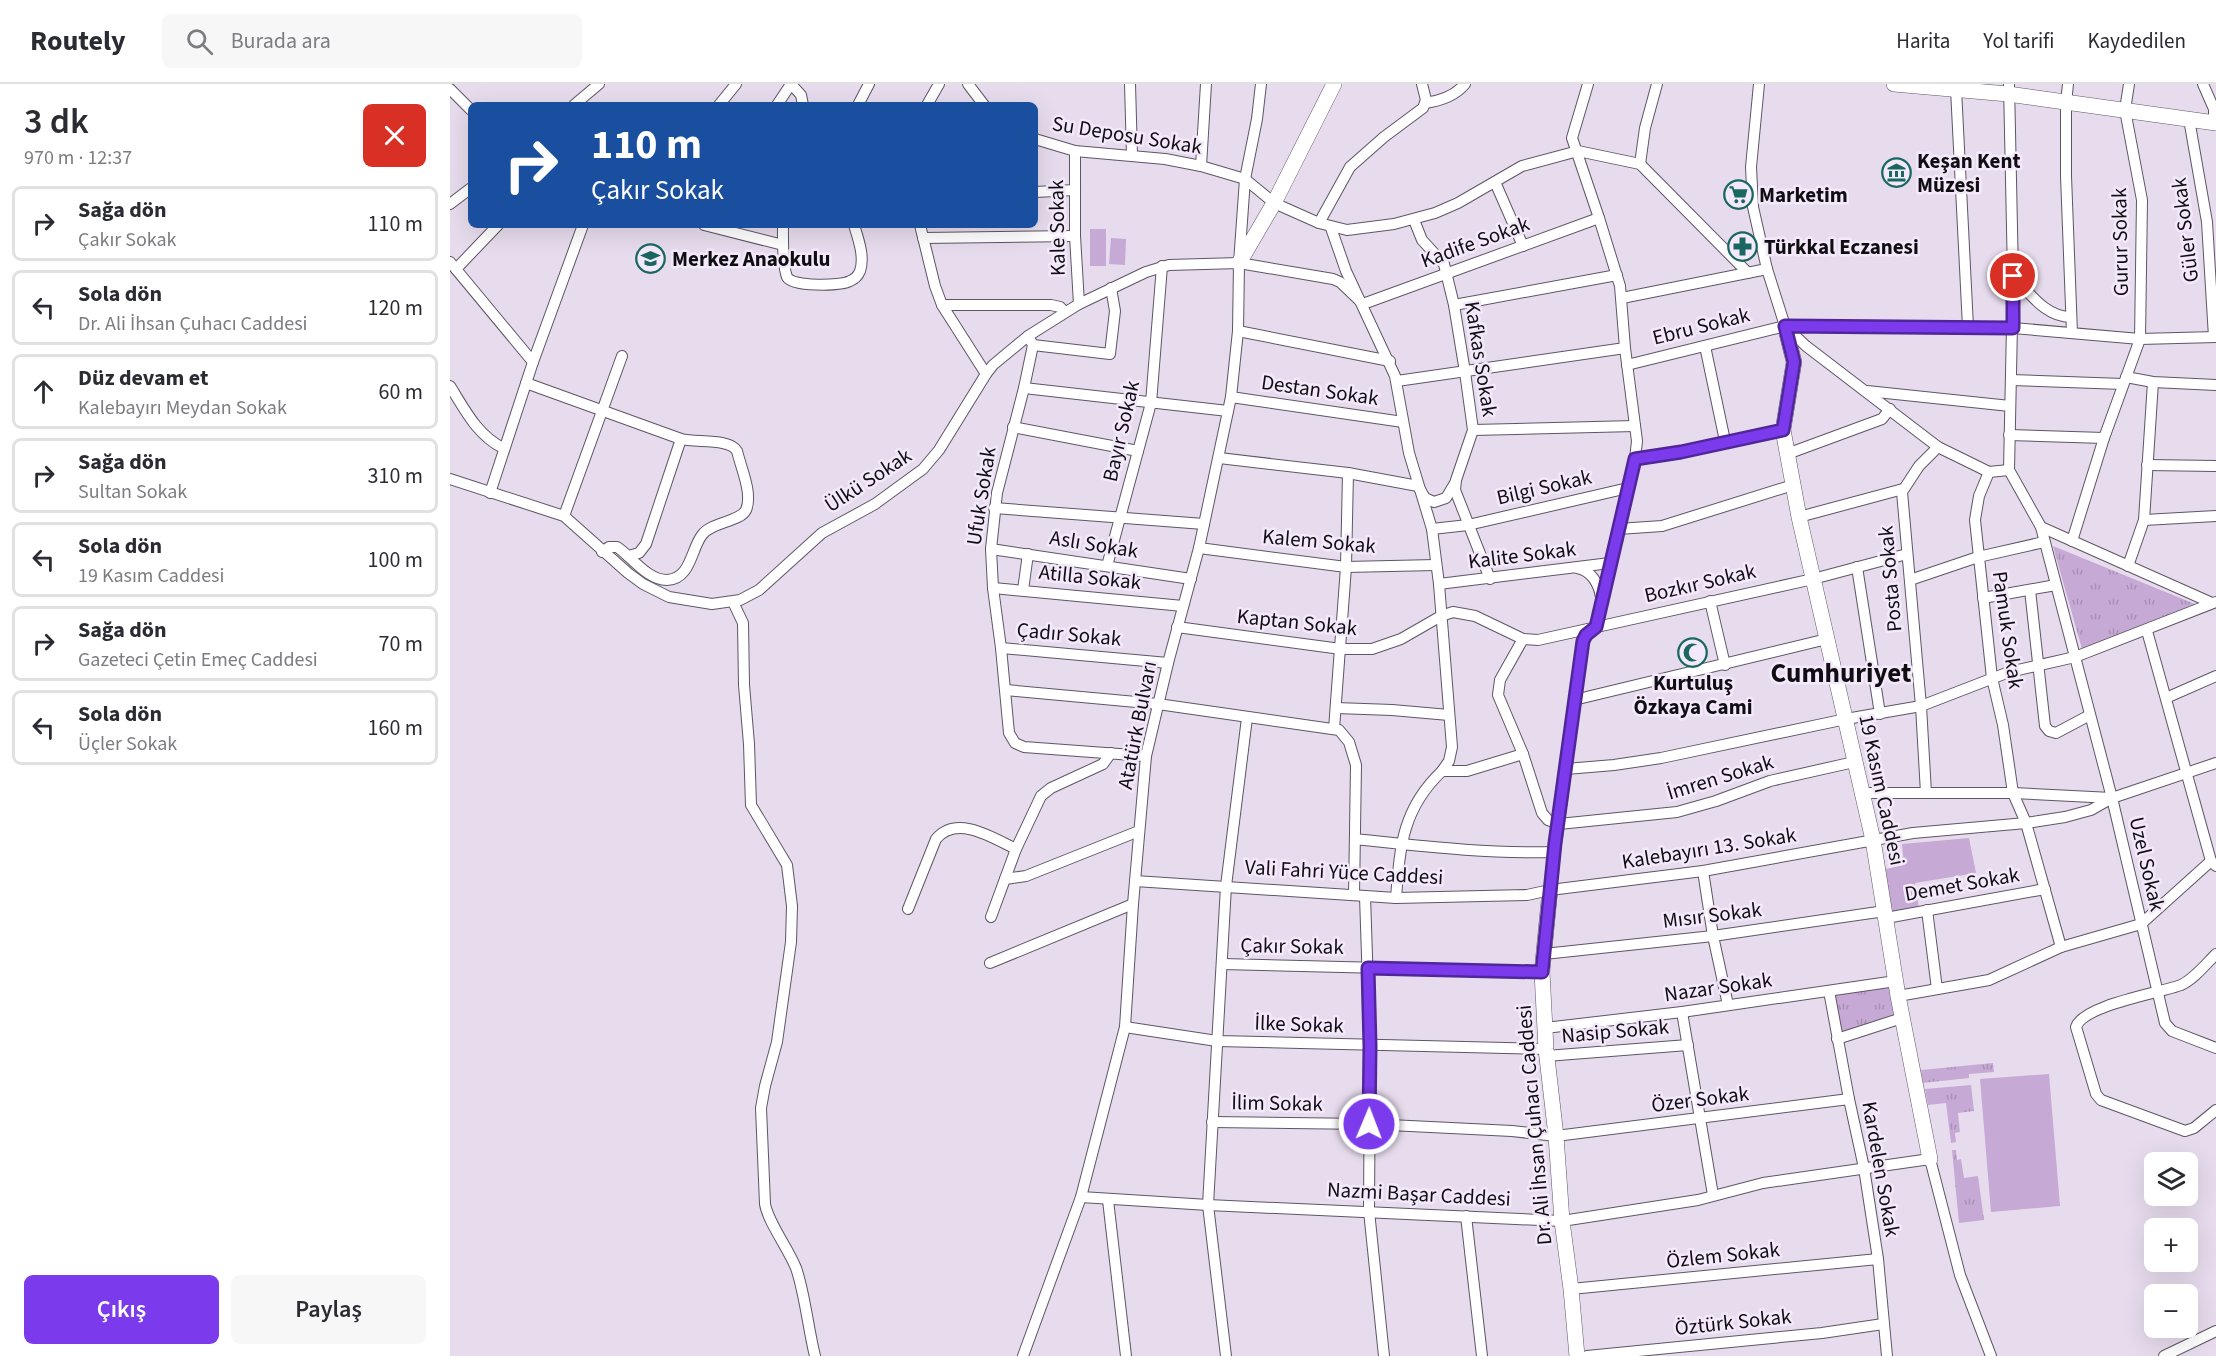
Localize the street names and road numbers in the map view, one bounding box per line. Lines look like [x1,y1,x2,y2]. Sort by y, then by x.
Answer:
street label: Su Deposu Sokak [1050,108,1205,162]
street label: Güler Sokak [2164,175,2206,284]
street label: Kale Sokak [1041,179,1073,276]
street label: Gurur Sokak [2104,187,2136,296]
street label: Kadife Sokak [1416,208,1534,276]
street label: Kafkas Sokak [1457,299,1505,419]
street label: Ebru Sokak [1649,299,1753,353]
street label: Destan Sokak [1259,367,1381,413]
street label: Bayır Sokak [1095,377,1147,485]
street label: Ülkü Sokak [819,440,918,519]
street label: Ufuk Sokak [958,444,1004,547]
street label: Bilgi Sokak [1494,461,1595,512]
street label: Kalem Sokak [1261,521,1378,561]
street label: Aslı Sokak [1048,522,1141,566]
street label: Posta Sokak [1870,524,1910,633]
street label: Kalite Sokak [1466,533,1578,576]
street label: Bozkır Sokak [1641,555,1759,610]
street label: Atilla Sokak [1037,557,1143,597]
street label: Pamuk Sokak [1985,569,2031,691]
street label: Kaptan Sokak [1235,601,1359,643]
street label: Çadır Sokak [1016,614,1123,654]
street label: Atatürk Bulvarı [1110,658,1164,792]
street label: 19 Kasım Caddesi [1851,712,1913,868]
street label: İmren Sokak [1663,746,1777,807]
street label: Uzel Sokak [2122,814,2173,915]
street label: Kalebayırı 13. Sokak [1620,819,1799,877]
street label: Vali Fahri Yüce Caddesi [1244,852,1444,892]
street label: Demet Sokak [1902,859,2022,909]
street label: Mısır Sokak [1661,894,1764,936]
street label: Çakır Sokak [1240,930,1345,962]
street label: Nazar Sokak [1662,965,1774,1009]
street label: Dr. Ali İhsan Çuhacı Caddesi [1509,1004,1559,1246]
street label: İlke Sokak [1254,1007,1345,1041]
street label: Nasip Sokak [1560,1011,1671,1051]
street label: Özer Sokak [1649,1078,1751,1120]
street label: İlim Sokak [1231,1087,1324,1119]
street label: Kardelen Sokak [1854,1099,1908,1240]
street label: Nazmi Başar Caddesi [1326,1174,1512,1214]
street label: Özlem Sokak [1665,1234,1782,1276]
street label: Öztürk Sokak [1673,1301,1793,1343]

